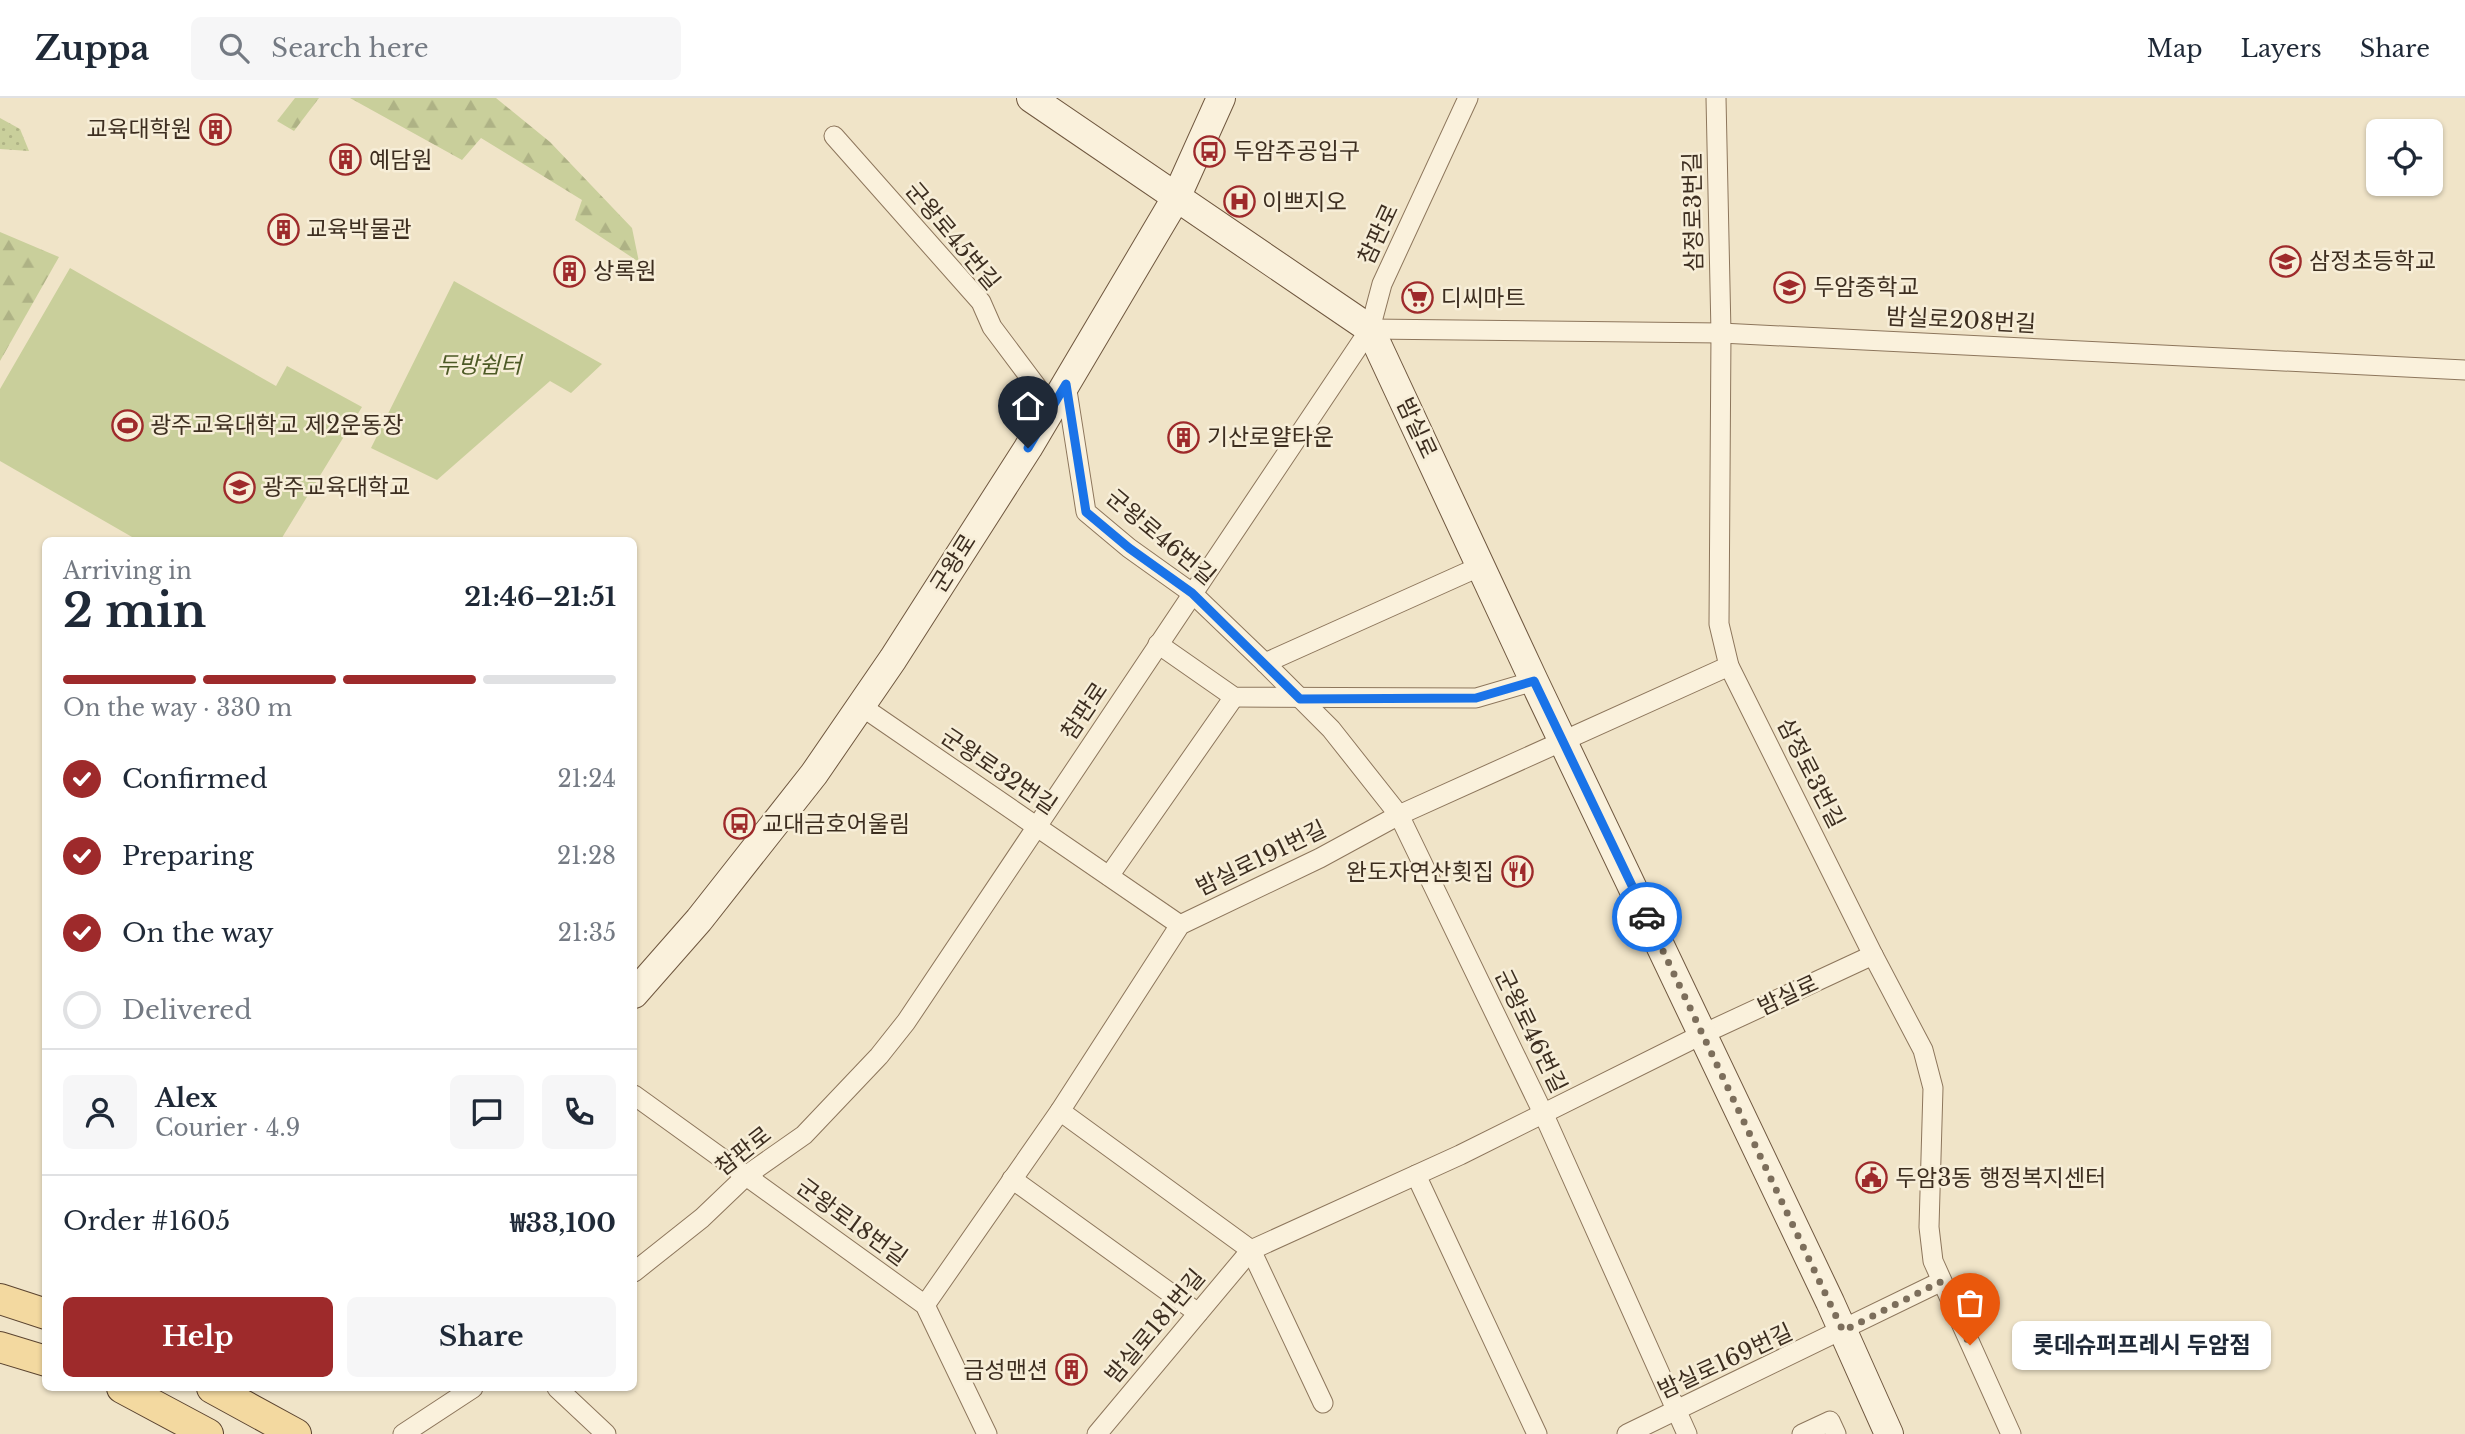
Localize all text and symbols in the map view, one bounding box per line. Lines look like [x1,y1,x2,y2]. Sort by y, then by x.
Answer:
search box [191,17,681,80]
text: Zuppa [35,28,149,69]
icon: search [215,29,253,67]
text: Search here [271,32,429,64]
text: Map [2147,34,2203,63]
text: Layers [2241,34,2322,63]
text: Share [2360,34,2430,63]
building icon: 교육대학원 [198,112,232,146]
place label: 교육대학원 [86,115,192,143]
map controls [2366,119,2443,196]
button: locate [2366,119,2443,196]
bus stop icon: 두암주공입구 [1193,134,1227,168]
place label: 두암주공입구 [1233,137,1360,165]
building icon: 예담원 [329,143,363,177]
place label: 예담원 [369,146,432,174]
street label: 삼정로3번길 [1678,152,1708,272]
street label: 군왕로45번길 [900,176,1006,296]
hospital icon: 이쁘지오 [1222,185,1256,219]
place label: 이쁘지오 [1262,188,1347,216]
street label: 참판로 [1352,199,1404,269]
building icon: 교육박물관 [266,212,300,246]
place label: 교육박물관 [306,215,412,243]
school or university icon: 삼정초등학교 [2269,244,2303,278]
place label: 삼정초등학교 [2309,247,2436,275]
building icon: 상록원 [553,254,587,288]
place label: 상록원 [593,257,656,285]
school or university icon: 두암중학교 [1773,270,1807,304]
place label: 두암중학교 [1813,273,1919,301]
supermarket icon: 디씨마트 [1401,281,1435,315]
place label: 디씨마트 [1441,284,1526,312]
street label: 밤실로208번길 [1885,302,2037,338]
park label: 두방쉼터 [437,351,524,379]
pin [998,376,1058,448]
icon: home [1009,387,1047,425]
street label: 밤실로 [1391,393,1443,463]
sports icon: 광주교육대학교 제2운동장 [110,408,144,442]
place label: 광주교육대학교 제2운동장 [150,411,404,439]
building icon: 기산로얄타운 [1167,420,1201,454]
place label: 기산로얄타운 [1207,423,1334,451]
school or university icon: 광주교육대학교 [222,470,256,504]
place label: 광주교육대학교 [262,473,410,501]
street label: 군왕로46번길 [1101,483,1221,591]
street label: 군왕로 [924,529,982,597]
text: Arriving in [63,557,192,585]
text: 21:46–21:51 [464,581,616,613]
text: 2 min [63,582,206,639]
street label: 참판로 [1055,677,1113,745]
text: On the way · 330 m [63,694,292,722]
street label: 삼정로3번길 [1771,713,1851,833]
street label: 군왕로32번길 [936,722,1062,820]
icon: check [63,760,101,798]
text: Confirmed [122,763,267,795]
text: 21:24 [557,765,616,793]
bus stop icon: 교대금호어울림 [722,807,756,841]
place label: 교대금호어울림 [762,810,910,838]
street label: 밤실로191번길 [1191,814,1331,902]
icon: check [63,837,101,875]
text: Preparing [122,840,254,872]
text: 21:28 [557,842,616,870]
restaurant icon: 완도자연산횟집 [1500,855,1534,889]
place label: 완도자연산횟집 [1346,858,1494,886]
courier [1612,882,1682,952]
icon: car [1628,898,1666,936]
icon: check [63,914,101,952]
text: On the way [122,917,274,949]
text: 21:35 [558,919,616,947]
street label: 군왕로46번길 [1489,965,1573,1097]
street label: 밤실로 [1753,969,1823,1021]
text: Delivered [122,994,252,1026]
button: person [63,1075,137,1149]
button: chat [450,1075,524,1149]
button: phone [542,1075,616,1149]
text: Alex [155,1082,217,1114]
text: Courier · 4.9 [155,1114,300,1142]
street label: 참판로 [709,1120,777,1182]
public building icon: 두암3동 행정복지센터 [1855,1161,1889,1195]
place label: 두암3동 행정복지센터 [1895,1164,2106,1192]
street label: 군왕로18번길 [791,1172,913,1272]
text: Order #1605 [63,1205,230,1237]
text: ₩33,100 [510,1207,616,1239]
street label: 밤실로181번길 [1099,1263,1211,1389]
pin [1940,1273,2000,1345]
icon: bag [1951,1284,1989,1322]
button: Help [63,1297,333,1377]
button: Share [347,1297,616,1377]
street label: 밤실로169번길 [1653,1318,1797,1404]
callout: 롯데슈퍼프레시 두암점 [2012,1320,2271,1370]
text: 롯데슈퍼프레시 두암점 [2033,1331,2250,1359]
building icon: 금성맨션 [1054,1353,1088,1387]
place label: 금성맨션 [963,1356,1048,1384]

